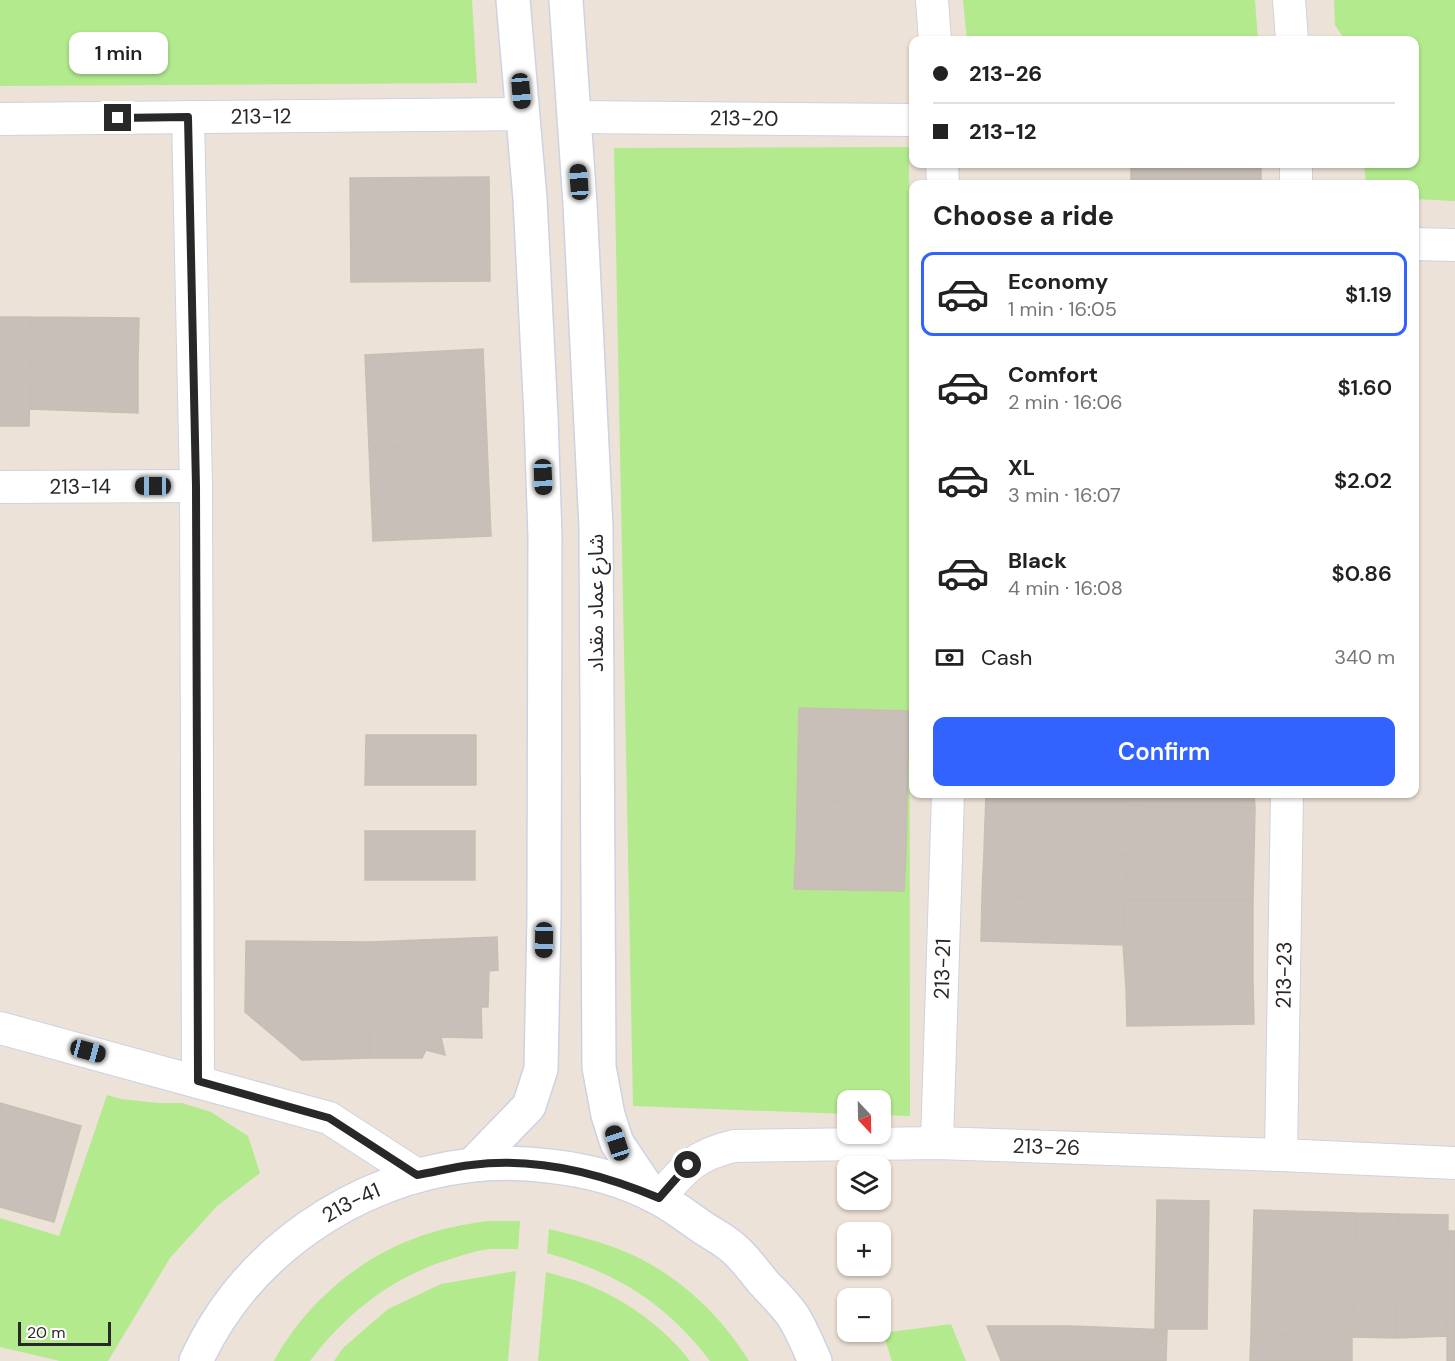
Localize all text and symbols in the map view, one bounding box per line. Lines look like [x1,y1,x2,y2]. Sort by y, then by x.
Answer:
callout: 1 min [68,31,168,73]
text: 1 min [95,40,142,66]
text: 213-26 [969,59,1042,88]
car [510,72,532,110]
street label: 213-12 [230,102,292,131]
route end [104,104,131,131]
street label: 213-20 [710,104,778,133]
text: 213-12 [969,117,1036,146]
car [569,163,589,201]
text: Choose a ride [933,198,1114,233]
icon: car [936,267,990,321]
text: Economy [1008,267,1108,296]
text: $1.19 [1345,280,1392,309]
text: 1 min · 16:05 [1008,296,1117,322]
icon: car [936,360,990,414]
text: Comfort [1008,360,1098,389]
text: $1.60 [1337,373,1392,402]
text: 2 min · 16:06 [1008,389,1123,415]
icon: car [936,453,990,507]
text: XL [1008,453,1035,482]
car [533,459,553,495]
text: $2.02 [1334,466,1392,495]
street label: 213-14 [49,472,111,501]
car [135,477,171,495]
text: 3 min · 16:07 [1008,482,1121,508]
street label: شارع عماد مقداد [582,534,611,672]
icon: car [936,546,990,600]
text: Black [1008,546,1067,575]
text: $0.86 [1332,559,1392,588]
text: 4 min · 16:08 [1008,575,1123,601]
icon: cash [933,641,966,674]
text: Cash [981,643,1032,672]
text: 340 m [1334,644,1395,670]
button: Confirm [933,717,1395,786]
car [535,922,553,958]
street label: 213-21 [928,938,957,1000]
street label: 213-23 [1269,941,1299,1009]
car [68,1038,108,1064]
north arrow [837,1090,891,1144]
map controls [837,1090,891,1342]
car [603,1123,631,1163]
street label: 213-26 [1012,1132,1081,1162]
route start [674,1151,701,1178]
button: layers [837,1156,891,1210]
street label: 213-41 [317,1176,384,1229]
button: + [837,1222,891,1276]
button: − [837,1288,891,1342]
scale bar [18,1319,111,1346]
text: 20 m [27,1322,66,1343]

